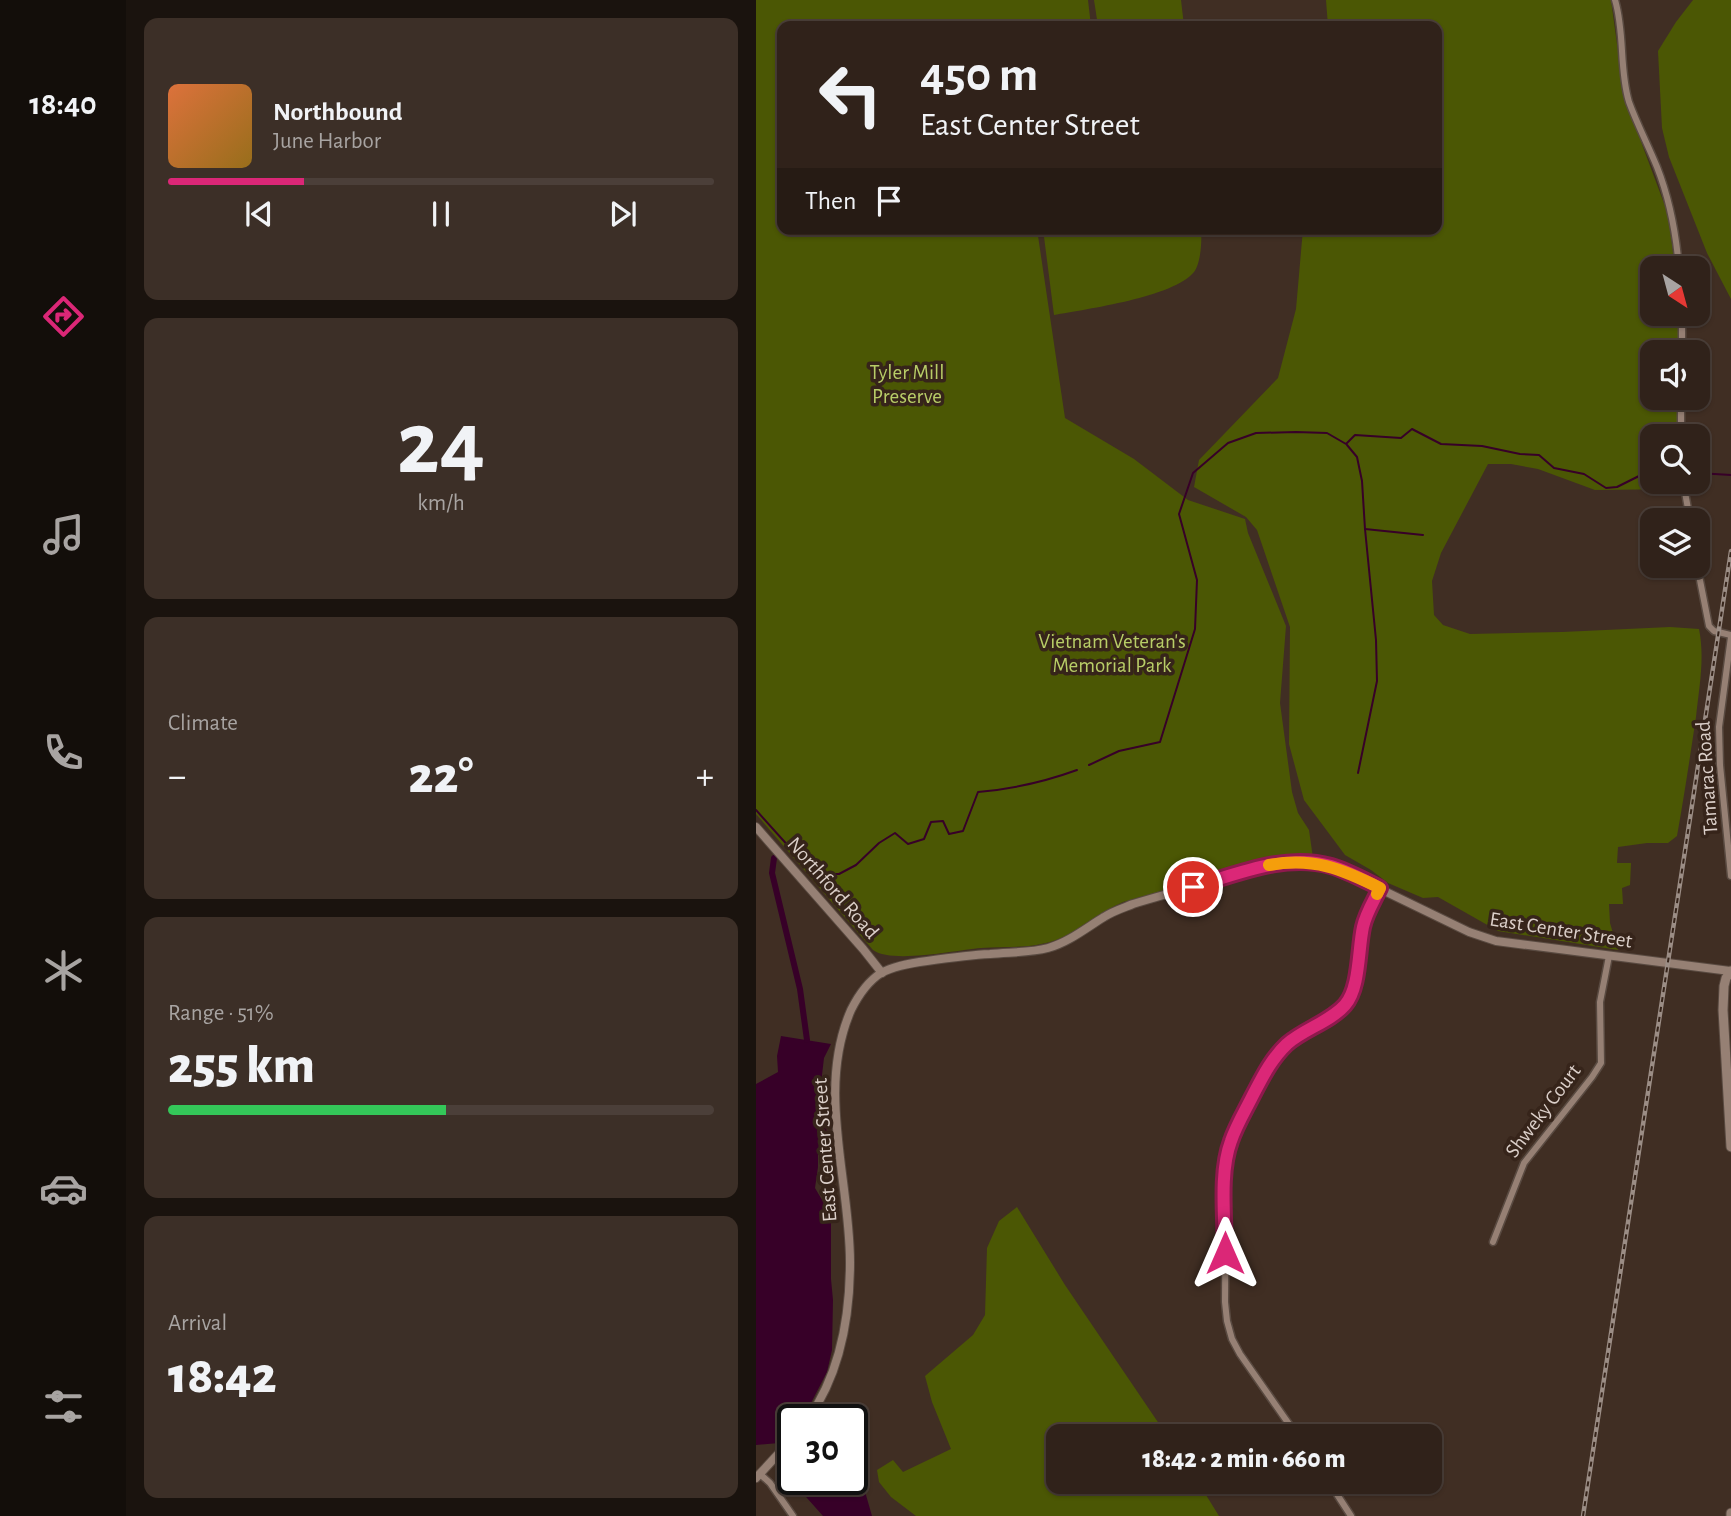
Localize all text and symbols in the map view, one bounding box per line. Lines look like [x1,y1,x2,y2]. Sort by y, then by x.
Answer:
icon: left [805,49,896,140]
text: 450 m [920,51,1038,100]
text: 18:40 [29,88,97,120]
text: Northbound [273,99,402,125]
text: East Center Street [920,109,1140,141]
text: June Harbor [273,130,381,153]
icon: arrive [870,182,908,220]
text: Then [805,188,856,214]
icon: previous [240,195,278,233]
icon: pause [422,195,460,233]
icon: next [604,195,642,233]
north arrow [1640,256,1710,326]
map controls [1640,256,1710,578]
icon: directions [39,292,88,341]
button: sound [1640,340,1710,410]
park label: Tyler Mill Preserve [869,362,945,407]
text: 24 [397,399,485,490]
button: search [1640,424,1710,494]
text: km/h [417,492,465,515]
button: layers [1640,508,1710,578]
icon: music [39,510,88,559]
park label: Vietnam Veteran's Memorial Park [1038,631,1186,676]
text: Climate [168,712,238,735]
street label: Tamarac Road [1693,720,1721,836]
icon: phone [39,728,88,777]
text: 22° [408,750,474,802]
text: − [168,758,186,796]
text: + [696,758,714,796]
street label: Northford Road [783,833,883,943]
pin [1163,857,1223,917]
icon: arrive [1174,868,1212,906]
street label: East Center Street [1488,908,1634,952]
icon: climate [39,946,88,995]
text: Range · 51% [168,1002,274,1025]
text: 255 km [168,1040,315,1092]
street label: Shweky Court [1501,1060,1585,1161]
street label: East Center Street [809,1077,841,1223]
icon: car [39,1164,88,1213]
position arrow [1188,1216,1262,1290]
text: Arrival [168,1312,227,1335]
text: 18:42 [168,1350,277,1402]
icon: filters [39,1382,88,1431]
speed limit sign: 30 [777,1404,868,1495]
text: 18:42 · 2 min · 660 m [1142,1446,1346,1472]

